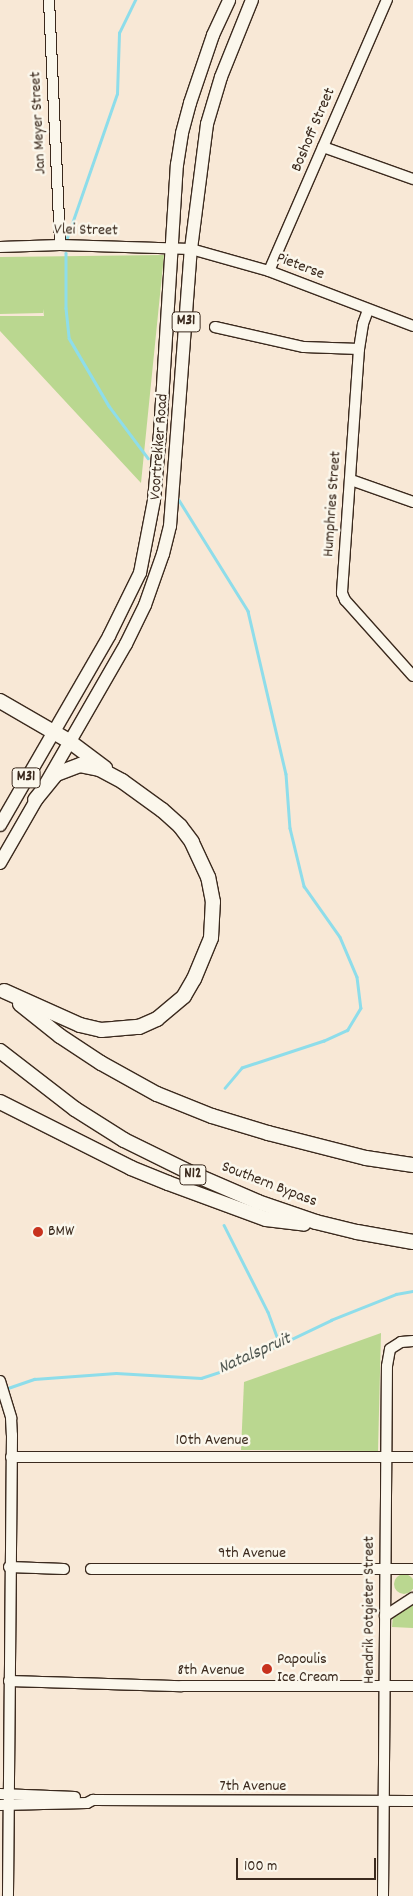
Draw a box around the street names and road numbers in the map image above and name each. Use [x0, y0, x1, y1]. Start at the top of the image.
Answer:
street label: Jan Meyer Street [27, 71, 51, 175]
street label: Boshoff Street [288, 85, 340, 175]
street label: Vlei Street [54, 221, 118, 241]
street label: Pieterse [273, 249, 327, 285]
road number: M31 [171, 310, 201, 334]
street label: Voortrekker Road [147, 393, 173, 501]
street label: Humphries Street [320, 450, 346, 558]
road number: M31 [11, 766, 41, 790]
street label: Southern Bypass [219, 1158, 319, 1212]
road number: N12 [179, 1162, 207, 1188]
street label: 10th Avenue [176, 1431, 248, 1451]
street label: Hendrik Potgieter Street [360, 1536, 380, 1684]
street label: 9th Avenue [218, 1544, 286, 1564]
street label: 8th Avenue [177, 1661, 245, 1681]
street label: 7th Avenue [220, 1777, 286, 1797]

